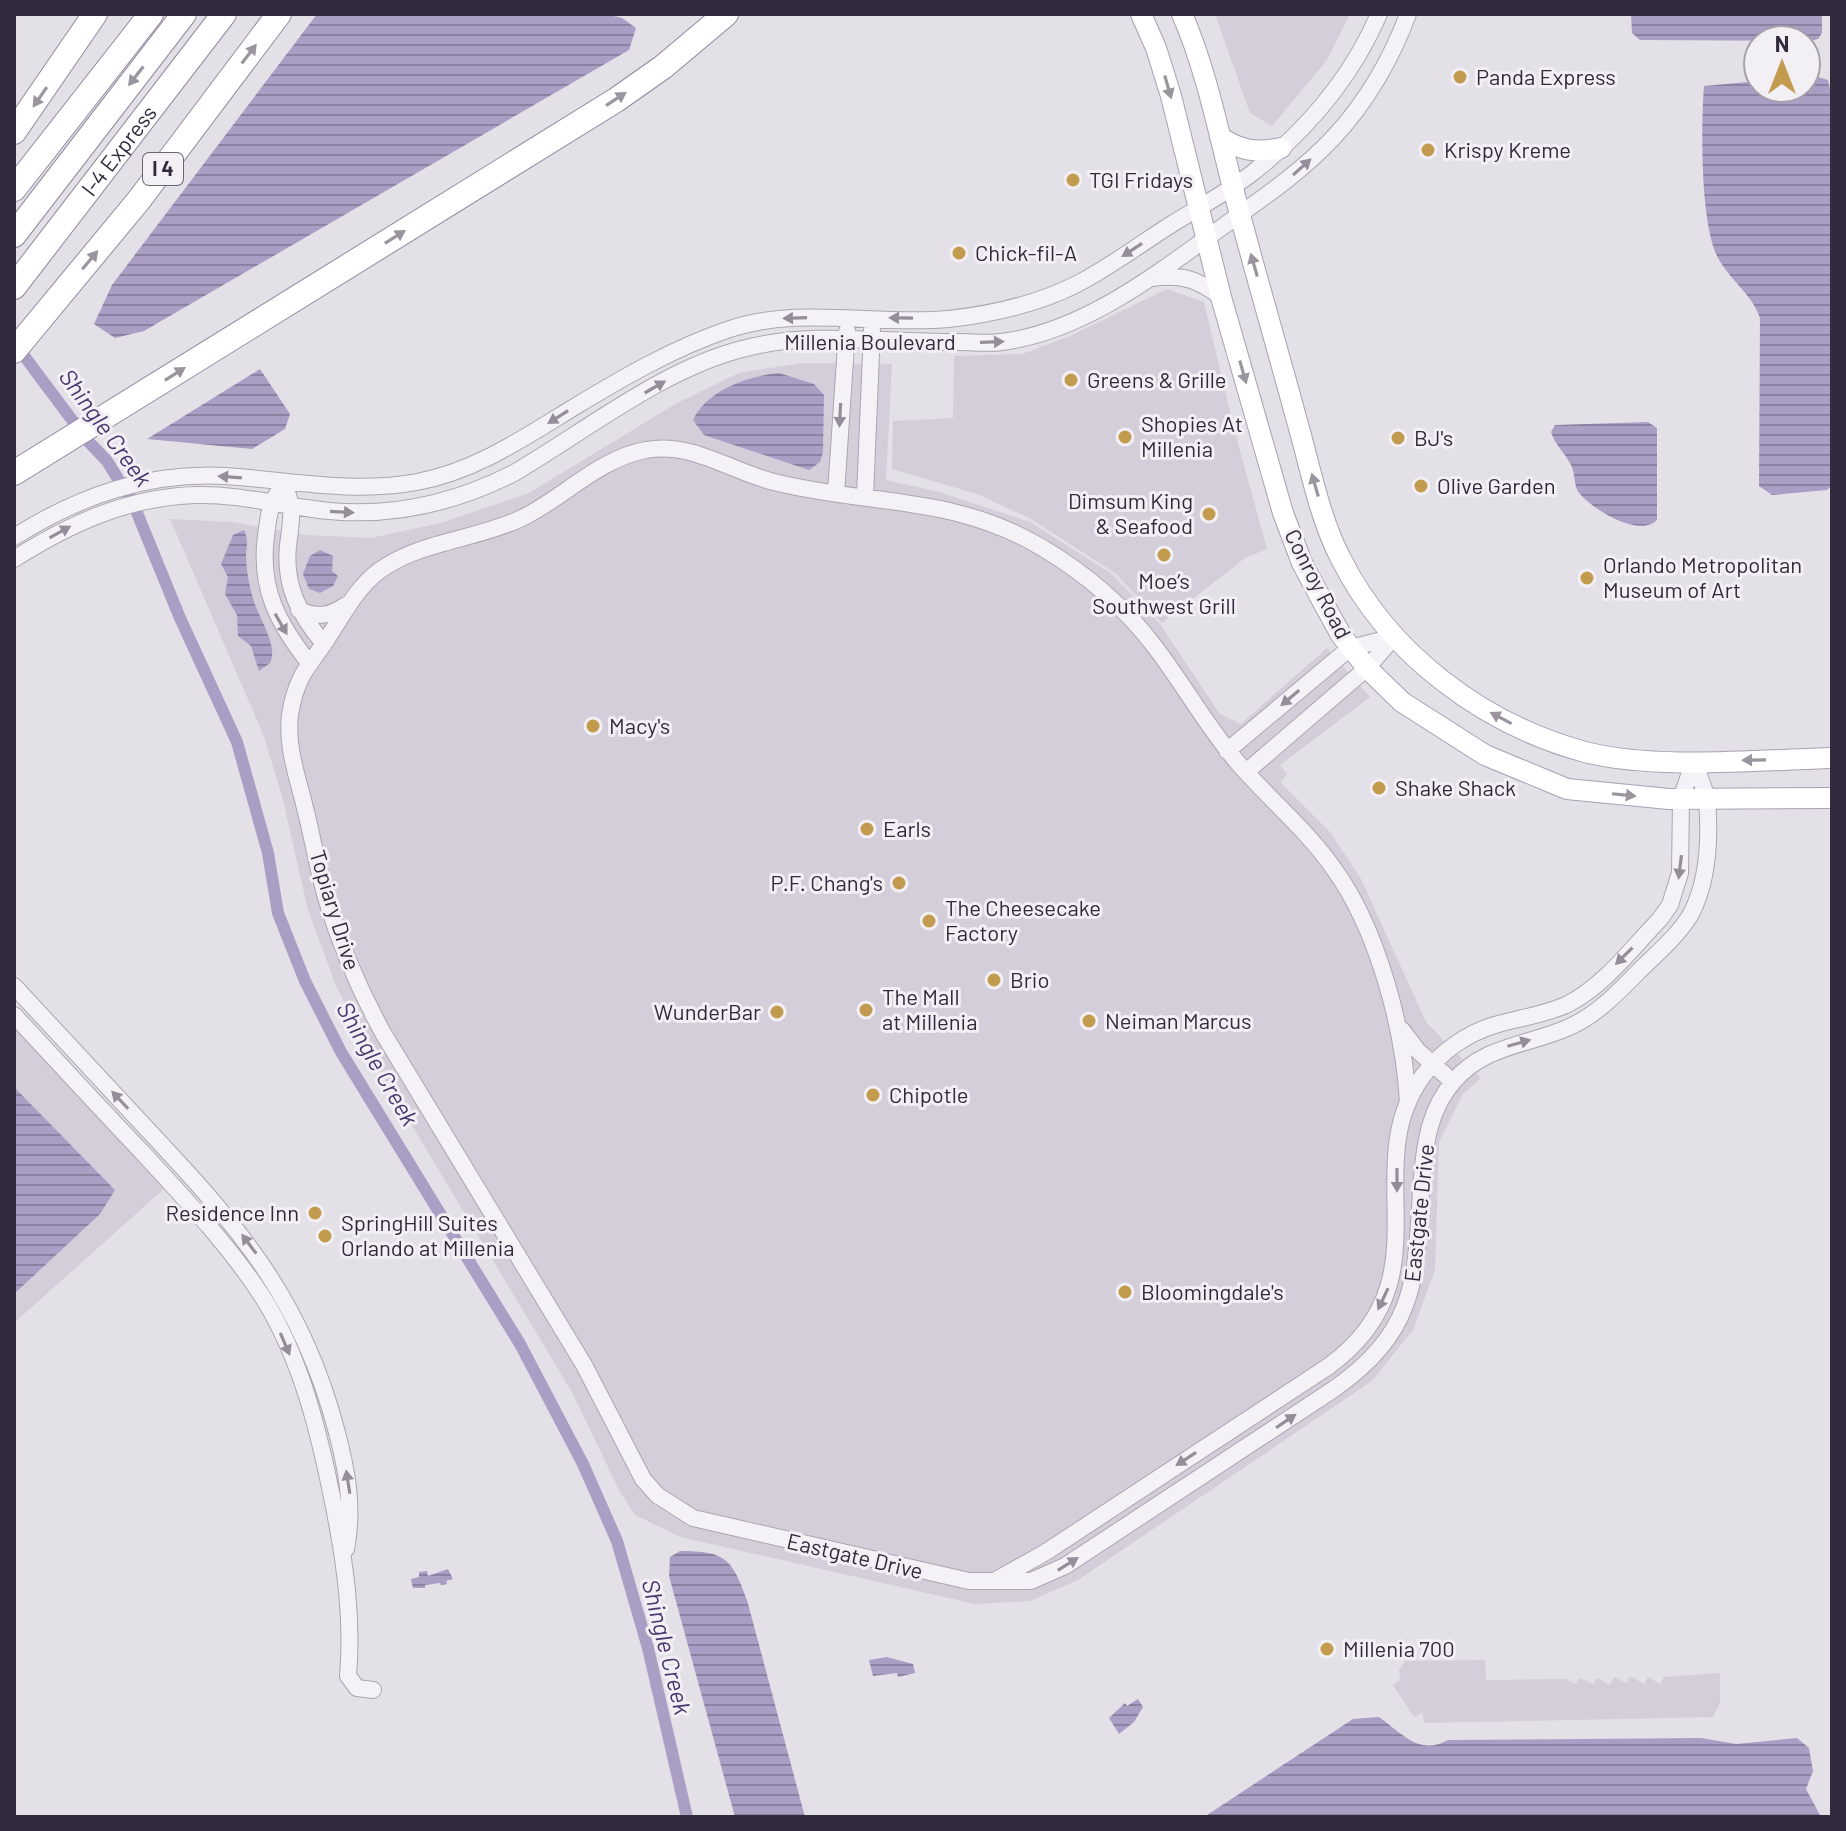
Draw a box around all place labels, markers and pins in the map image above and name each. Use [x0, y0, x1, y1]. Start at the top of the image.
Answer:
place label: Panda Express [1476, 63, 1616, 89]
marker: Panda Express [1451, 68, 1469, 86]
place label: Krispy Kreme [1444, 136, 1571, 162]
marker: Krispy Kreme [1419, 141, 1437, 159]
place label: TGI Fridays [1089, 166, 1193, 192]
marker: TGI Fridays [1064, 171, 1082, 189]
place label: Chick-fil-A [975, 239, 1077, 265]
marker: Chick-fil-A [950, 244, 968, 262]
place label: Greens & Grille [1087, 366, 1227, 392]
marker: Greens & Grille [1062, 371, 1080, 389]
place label: Shopies At Millenia [1141, 410, 1243, 461]
place label: BJ's [1414, 424, 1453, 450]
marker: Shopies At Millenia [1116, 428, 1134, 446]
marker: BJ's [1389, 429, 1407, 447]
place label: Olive Garden [1437, 472, 1556, 498]
marker: Olive Garden [1412, 477, 1430, 495]
place label: Dimsum King & Seafood [1068, 487, 1193, 538]
marker: Dimsum King & Seafood [1200, 505, 1218, 523]
marker: Moe’s Southwest Grill [1155, 546, 1173, 564]
place label: Orlando Metropolitan Museum of Art [1603, 551, 1802, 602]
place label: Moe’s Southwest Grill [1092, 567, 1236, 618]
marker: Orlando Metropolitan Museum of Art [1578, 569, 1596, 587]
place label: Macy's [609, 712, 670, 738]
marker: Macy's [584, 717, 602, 735]
place label: Shake Shack [1395, 774, 1516, 800]
marker: Shake Shack [1370, 779, 1388, 797]
place label: Earls [883, 815, 931, 841]
marker: Earls [858, 820, 876, 838]
place label: P.F. Chang's [770, 869, 883, 895]
marker: P.F. Chang's [890, 874, 908, 892]
place label: The Cheesecake Factory [945, 894, 1101, 945]
marker: The Cheesecake Factory [920, 912, 938, 930]
place label: Brio [1010, 966, 1049, 992]
marker: Brio [985, 971, 1003, 989]
place label: The Mall at Millenia [882, 983, 977, 1034]
place label: WunderBar [654, 998, 761, 1024]
marker: The Mall at Millenia [857, 1001, 875, 1019]
marker: WunderBar [768, 1003, 786, 1021]
place label: Neiman Marcus [1105, 1007, 1252, 1033]
marker: Neiman Marcus [1080, 1012, 1098, 1030]
place label: Chipotle [889, 1081, 968, 1107]
marker: Chipotle [864, 1086, 882, 1104]
place label: Residence Inn [166, 1199, 299, 1225]
marker: Residence Inn [306, 1204, 324, 1222]
place label: SpringHill Suites Orlando at Millenia [341, 1209, 515, 1260]
marker: SpringHill Suites Orlando at Millenia [316, 1227, 334, 1245]
place label: Bloomingdale's [1141, 1278, 1284, 1304]
marker: Bloomingdale's [1116, 1283, 1134, 1301]
place label: Millenia 700 [1343, 1635, 1455, 1661]
marker: Millenia 700 [1318, 1640, 1336, 1658]

